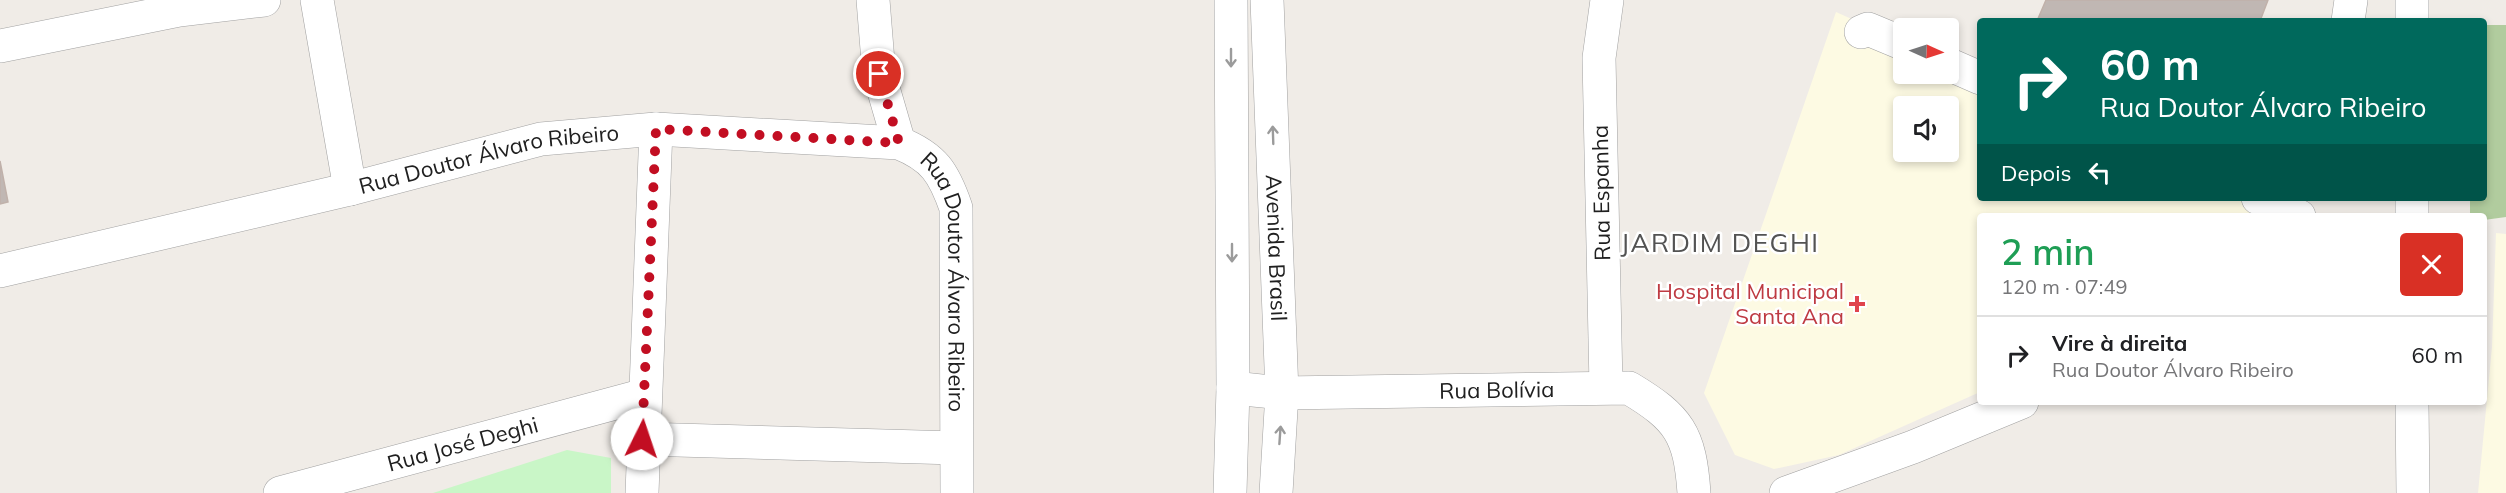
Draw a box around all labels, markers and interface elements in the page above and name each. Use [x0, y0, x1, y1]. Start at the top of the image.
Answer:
north arrow [1893, 18, 1959, 84]
map controls [1893, 18, 1959, 162]
text: 60 m [2100, 38, 2200, 91]
icon: right [2001, 42, 2079, 120]
pin [853, 48, 904, 99]
one-way arrow [1225, 48, 1237, 68]
icon: arrive [862, 57, 895, 90]
text: Rua Doutor Álvaro Ribeiro [2100, 90, 2426, 124]
button: sound [1893, 96, 1959, 162]
street label: Rua Doutor Álvaro Ribeiro [356, 118, 620, 200]
one-way arrow [1267, 125, 1278, 145]
street label: Rua Espanha [1586, 125, 1616, 261]
street label: Rua Doutor Álvaro Ribeiro [915, 146, 971, 412]
icon: left [2083, 156, 2116, 189]
text: Depois [2001, 159, 2071, 187]
street label: Avenida Brasil [1260, 174, 1293, 322]
district label: JARDIM DEGHI [1620, 226, 1820, 259]
text: 2 min [2001, 229, 2095, 274]
button: close [2400, 233, 2463, 296]
one-way arrow [1226, 243, 1238, 263]
text: 120 m · 07:49 [2001, 274, 2127, 299]
place label: Hospital Municipal Santa Ana [1656, 277, 1844, 330]
marker: Hospital Municipal Santa Ana [1848, 295, 1866, 313]
text: Vire à direita [2052, 329, 2187, 357]
icon: right [2001, 339, 2034, 372]
text: 60 m [2412, 341, 2463, 369]
text: Rua Doutor Álvaro Ribeiro [2052, 357, 2294, 382]
street label: Rua Bolívia [1439, 375, 1554, 405]
position arrow [610, 407, 674, 471]
street label: Rua José Deghi [384, 410, 541, 478]
one-way arrow [1274, 425, 1285, 445]

